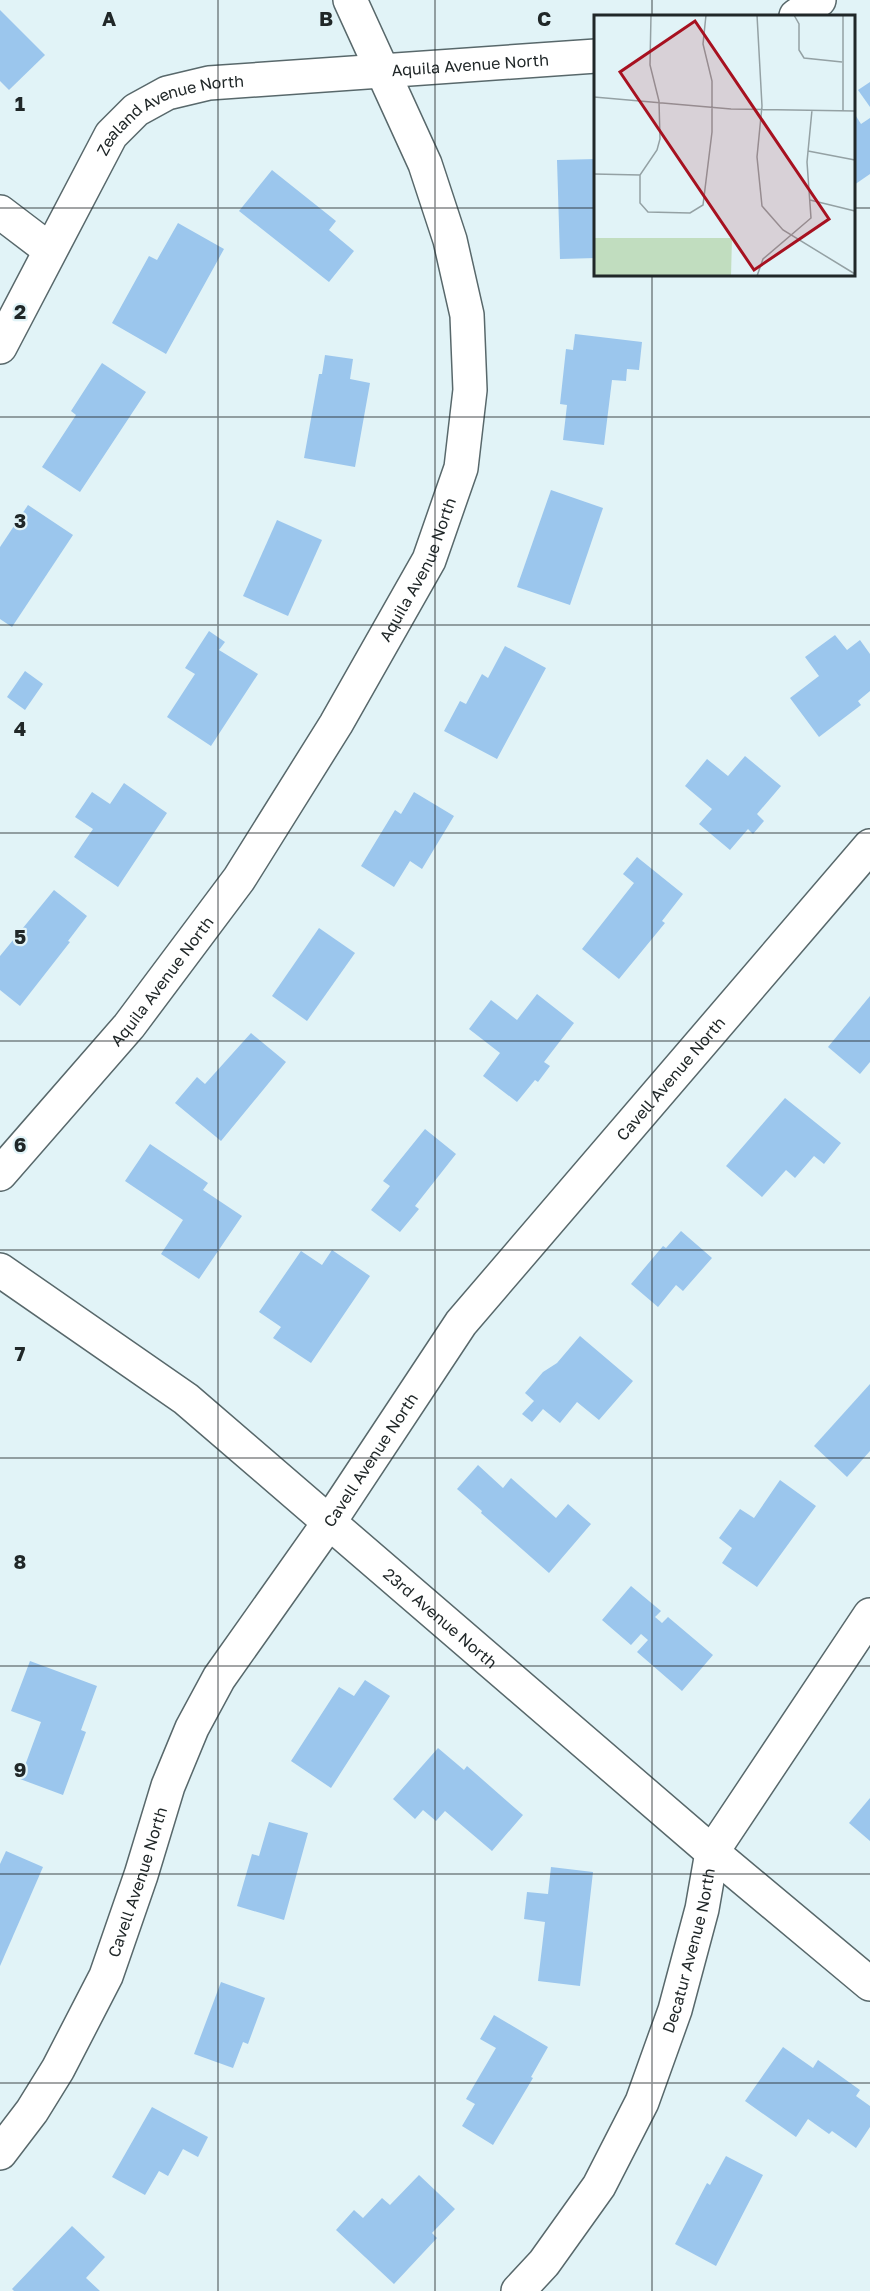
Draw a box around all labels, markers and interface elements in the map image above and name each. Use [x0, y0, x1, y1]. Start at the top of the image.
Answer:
text: A [102, 6, 116, 30]
text: B [319, 6, 333, 30]
text: C [537, 6, 551, 30]
inset map [594, 15, 855, 276]
street label: Aquila Avenue North [391, 49, 550, 80]
street label: Zealand Avenue North [92, 71, 245, 159]
text: 1 [15, 91, 25, 115]
text: 2 [14, 299, 26, 323]
street label: Aquila Avenue North [375, 495, 460, 645]
text: 3 [14, 508, 26, 532]
text: 4 [14, 716, 26, 740]
street label: Aquila Avenue North [106, 912, 218, 1050]
text: 5 [14, 924, 26, 948]
street label: Cavell Avenue North [612, 1013, 729, 1145]
text: 6 [14, 1132, 26, 1156]
text: 7 [15, 1341, 26, 1365]
street label: Cavell Avenue North [319, 1389, 422, 1531]
text: 8 [14, 1549, 26, 1573]
street label: 23rd Avenue North [379, 1564, 501, 1673]
text: 9 [14, 1757, 26, 1781]
street label: Cavell Avenue North [103, 1804, 171, 1960]
street label: Decatur Avenue North [658, 1867, 719, 2036]

